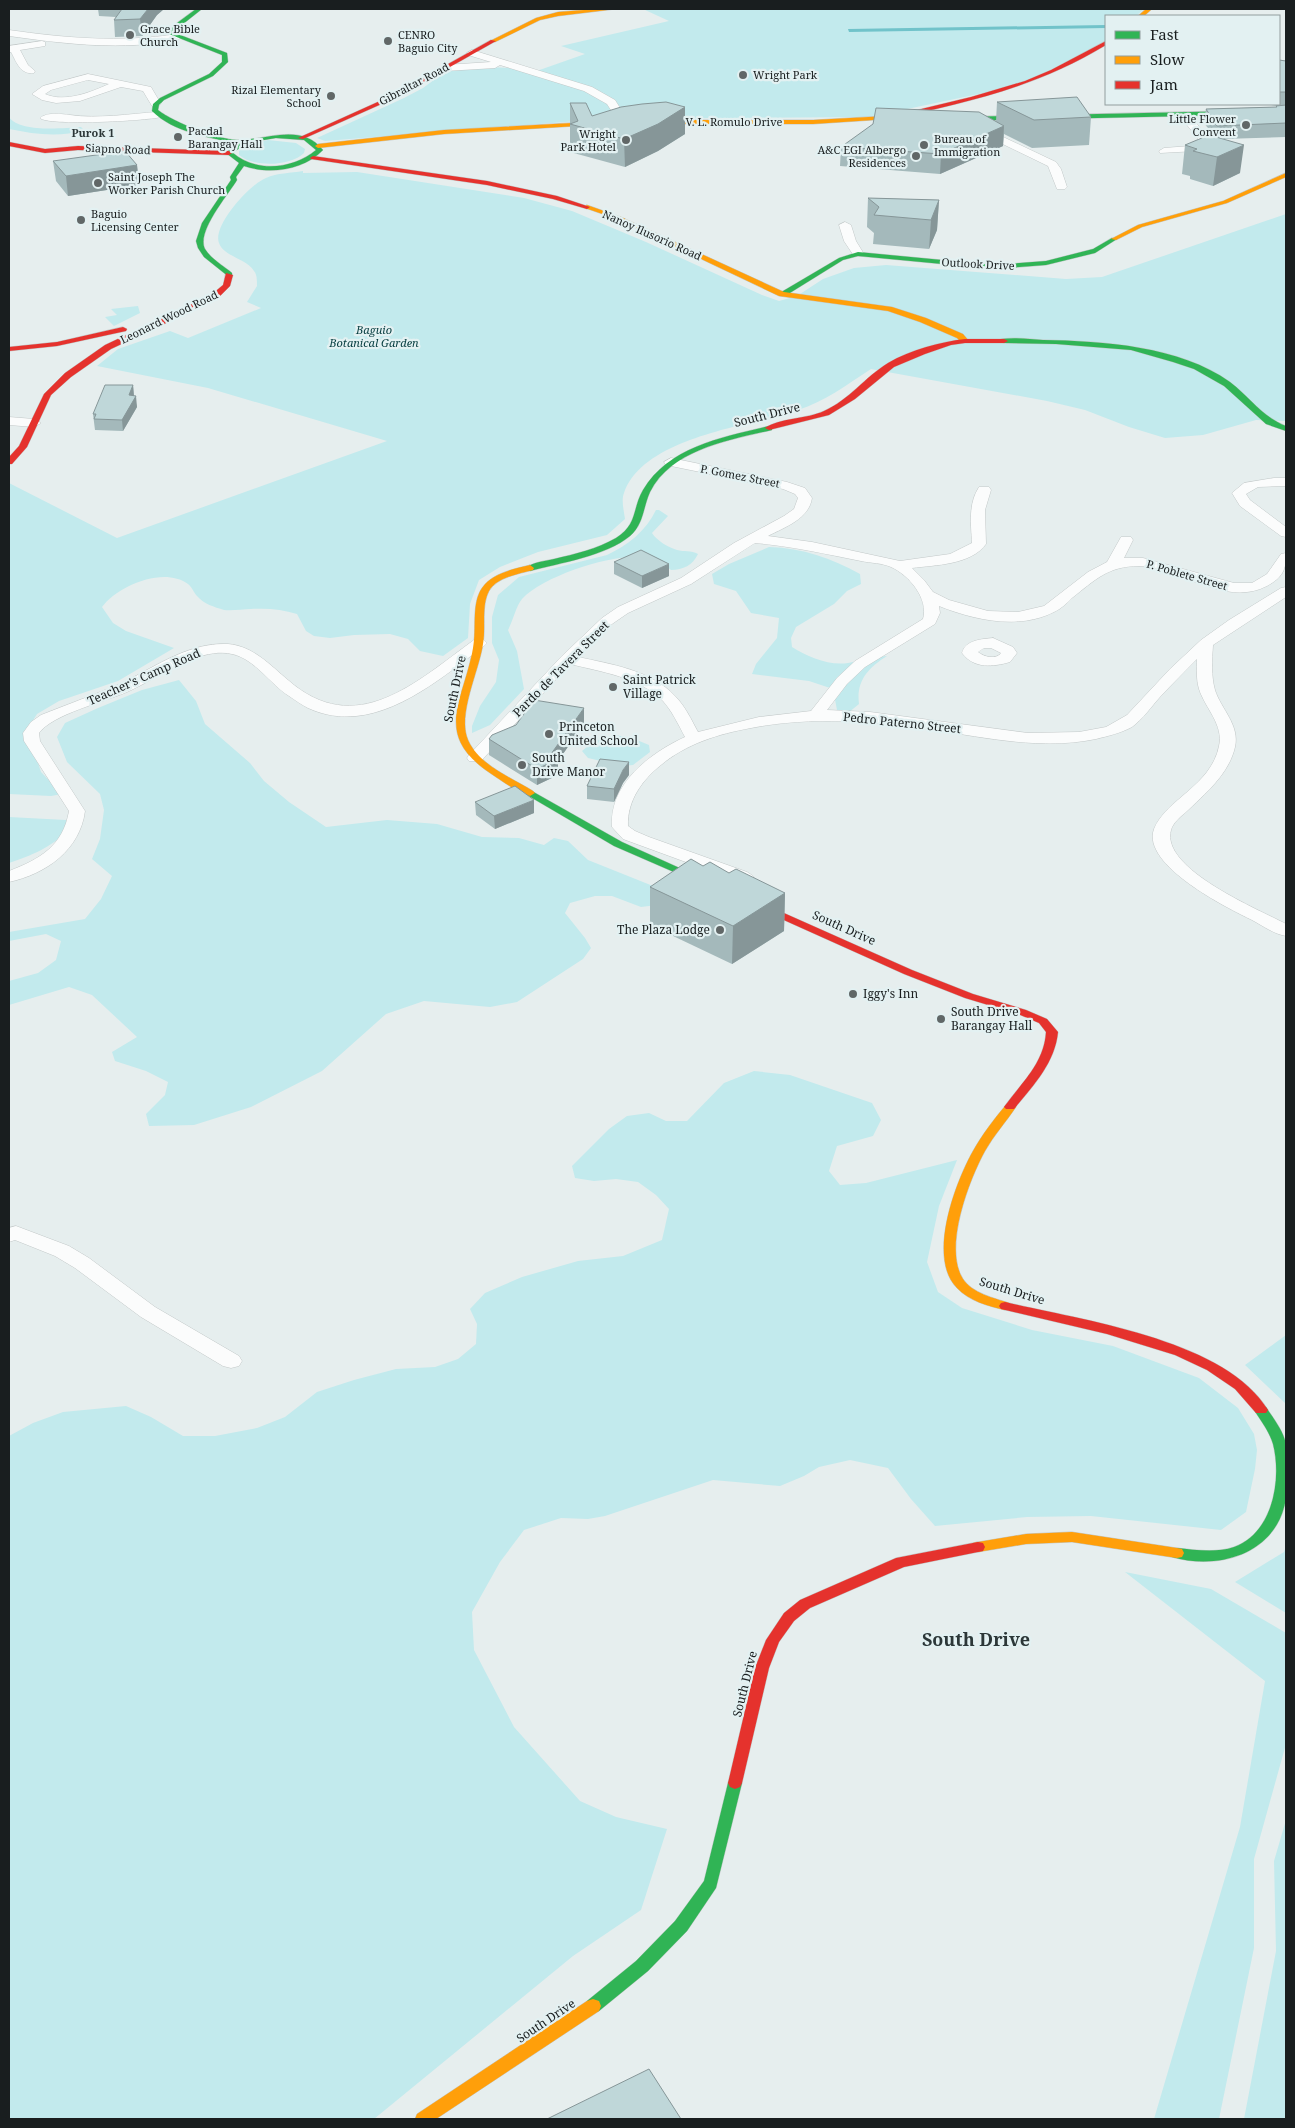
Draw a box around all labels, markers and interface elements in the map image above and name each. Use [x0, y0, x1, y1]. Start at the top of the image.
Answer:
legend [1105, 15, 1280, 105]
place label: Grace Bible Church [140, 21, 200, 49]
text: Fast [1150, 24, 1179, 44]
place label: CENRO Baguio City [398, 27, 458, 55]
marker: Grace Bible Church [124, 29, 136, 41]
marker: CENRO Baguio City [382, 35, 394, 47]
text: Slow [1150, 49, 1184, 69]
street label: Gibraltar Road [376, 59, 452, 108]
place label: Wright Park [753, 67, 818, 82]
marker: Wright Park [737, 69, 749, 81]
text: Jam [1149, 74, 1178, 94]
place label: Rizal Elementary School [231, 82, 322, 110]
marker: Rizal Elementary School [325, 90, 337, 102]
place label: Little Flower Convent [1169, 111, 1237, 139]
street label: V. L. Romulo Drive [686, 114, 783, 129]
marker: Little Flower Convent [1240, 119, 1252, 131]
place label: Pacdal Barangay Hall [188, 123, 263, 151]
district label: Purok 1 [72, 125, 114, 140]
place label: Wright Park Hotel [560, 126, 617, 154]
marker: Pacdal Barangay Hall [172, 131, 184, 143]
place label: Bureau of Immigration [934, 131, 1000, 159]
marker: Wright Park Hotel [620, 134, 632, 146]
marker: Bureau of Immigration [918, 139, 930, 151]
street label: Siapno Road [85, 140, 151, 157]
place label: A&C EGI Albergo Residences [818, 142, 906, 170]
marker: A&C EGI Albergo Residences [910, 150, 922, 162]
place label: Saint Joseph The Worker Parish Church [108, 169, 225, 197]
marker: Saint Joseph The Worker Parish Church [92, 177, 104, 189]
place label: Baguio Licensing Center [91, 206, 180, 234]
street label: Nanoy Ilusorio Road [600, 206, 704, 263]
marker: Baguio Licensing Center [75, 214, 87, 226]
street label: Outlook Drive [941, 254, 1015, 273]
street label: Leonard Wood Road [117, 286, 220, 347]
park label: Baguio Botanical Garden [328, 322, 419, 350]
street label: South Drive [732, 398, 802, 431]
street label: P. Gomez Street [699, 460, 781, 491]
street label: P. Poblete Street [1145, 556, 1229, 593]
street label: Pardo de Tavera Street [509, 617, 613, 721]
street label: Teacher's Camp Road [85, 644, 203, 709]
street label: South Drive [439, 654, 470, 724]
place label: Saint Patrick Village [623, 671, 697, 702]
marker: Saint Patrick Village [607, 681, 619, 693]
street label: Pedro Paterno Street [842, 708, 962, 737]
place label: Princeton United School [559, 718, 638, 749]
marker: Princeton United School [543, 728, 555, 740]
place label: South Drive Manor [532, 749, 605, 780]
marker: South Drive Manor [516, 759, 528, 771]
street label: South Drive [810, 906, 879, 949]
place label: The Plaza Lodge [617, 921, 710, 938]
marker: The Plaza Lodge [714, 924, 726, 936]
place label: Iggy's Inn [863, 985, 918, 1002]
marker: Iggy's Inn [847, 988, 859, 1000]
place label: South Drive Barangay Hall [951, 1003, 1032, 1034]
marker: South Drive Barangay Hall [935, 1013, 947, 1025]
street label: South Drive [977, 1273, 1047, 1309]
district label: South Drive [922, 1627, 1030, 1651]
street label: South Drive [728, 1649, 761, 1719]
street label: South Drive [513, 1995, 579, 2047]

